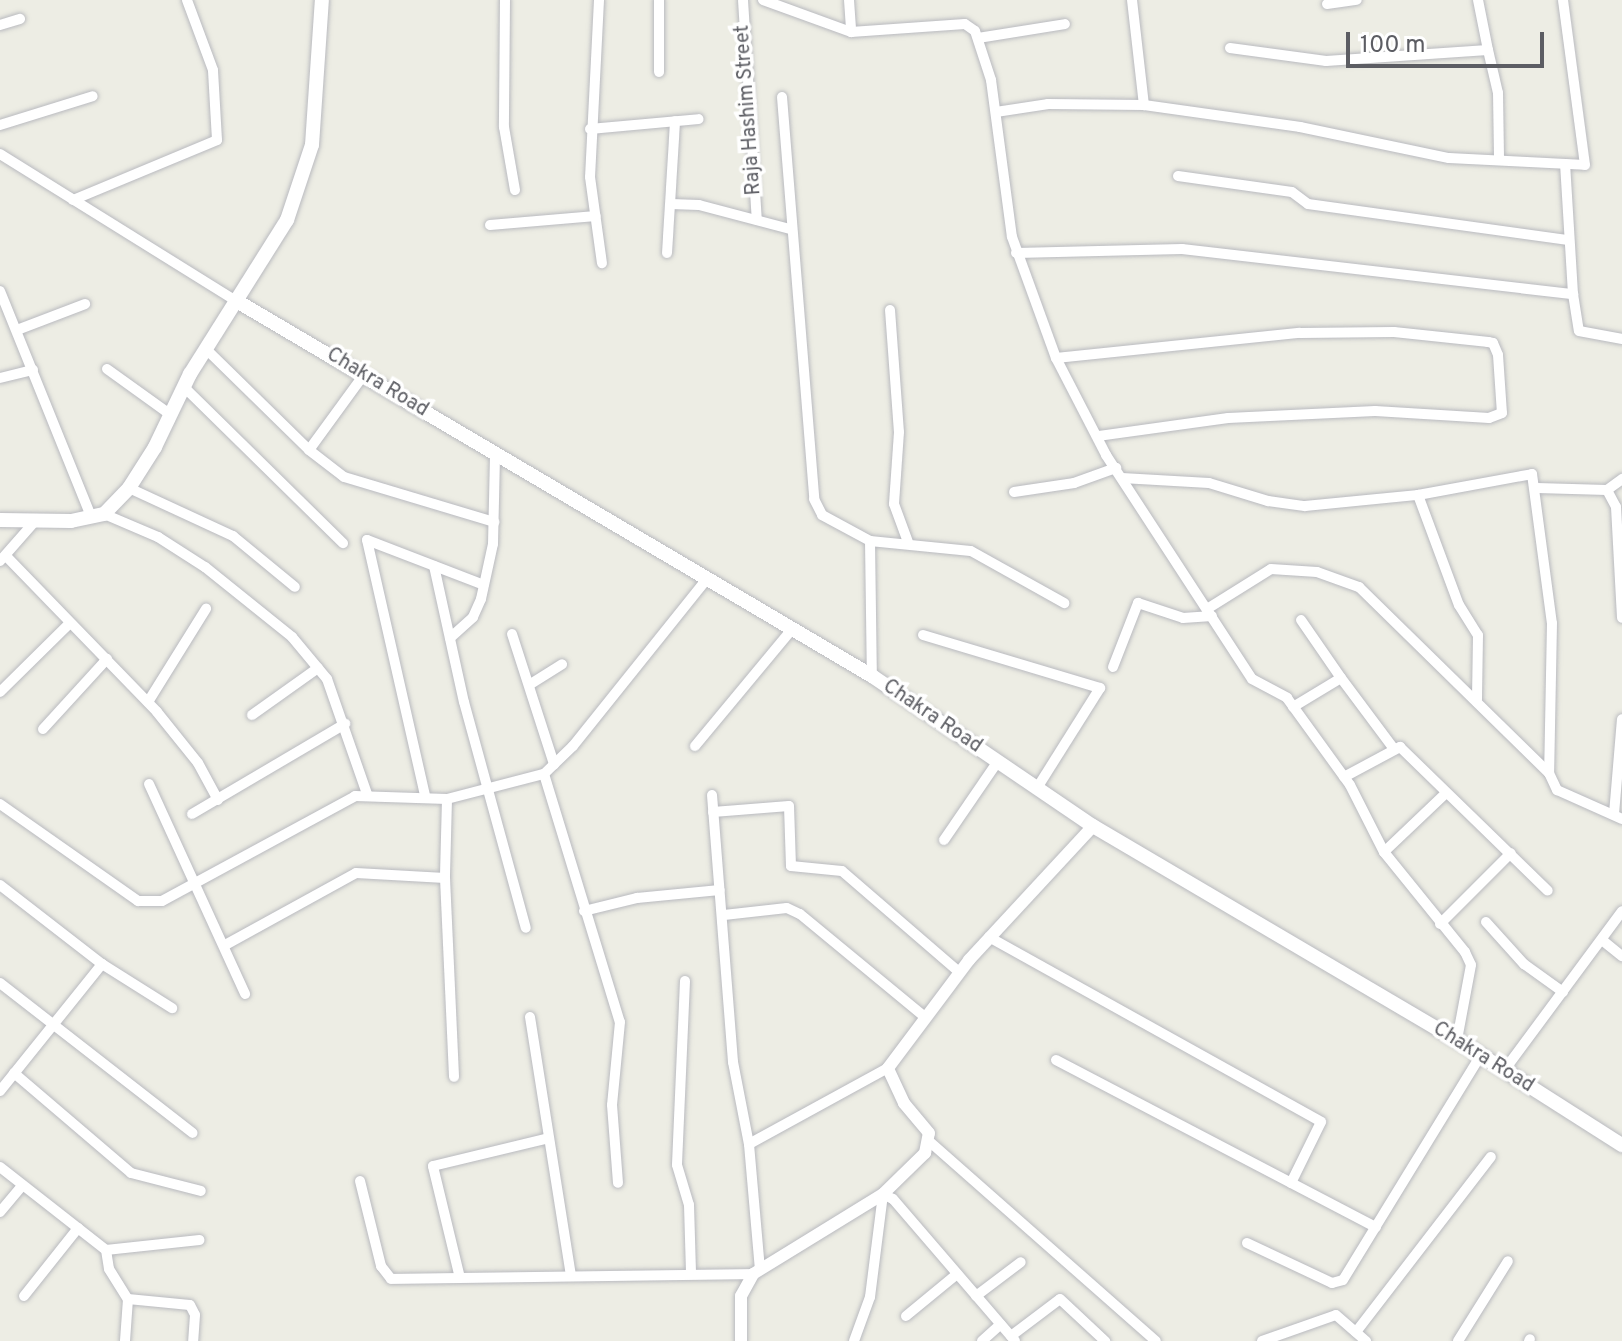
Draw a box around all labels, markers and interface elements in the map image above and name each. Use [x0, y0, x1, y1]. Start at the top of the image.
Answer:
scale bar [1350, 16, 1548, 66]
street label: Raja Hashim Street [731, 24, 767, 196]
text: 100 m [1360, 31, 1426, 61]
street label: Chakra Road [322, 343, 432, 423]
street label: Chakra Road [878, 675, 986, 759]
street label: Chakra Road [1428, 1017, 1538, 1099]

